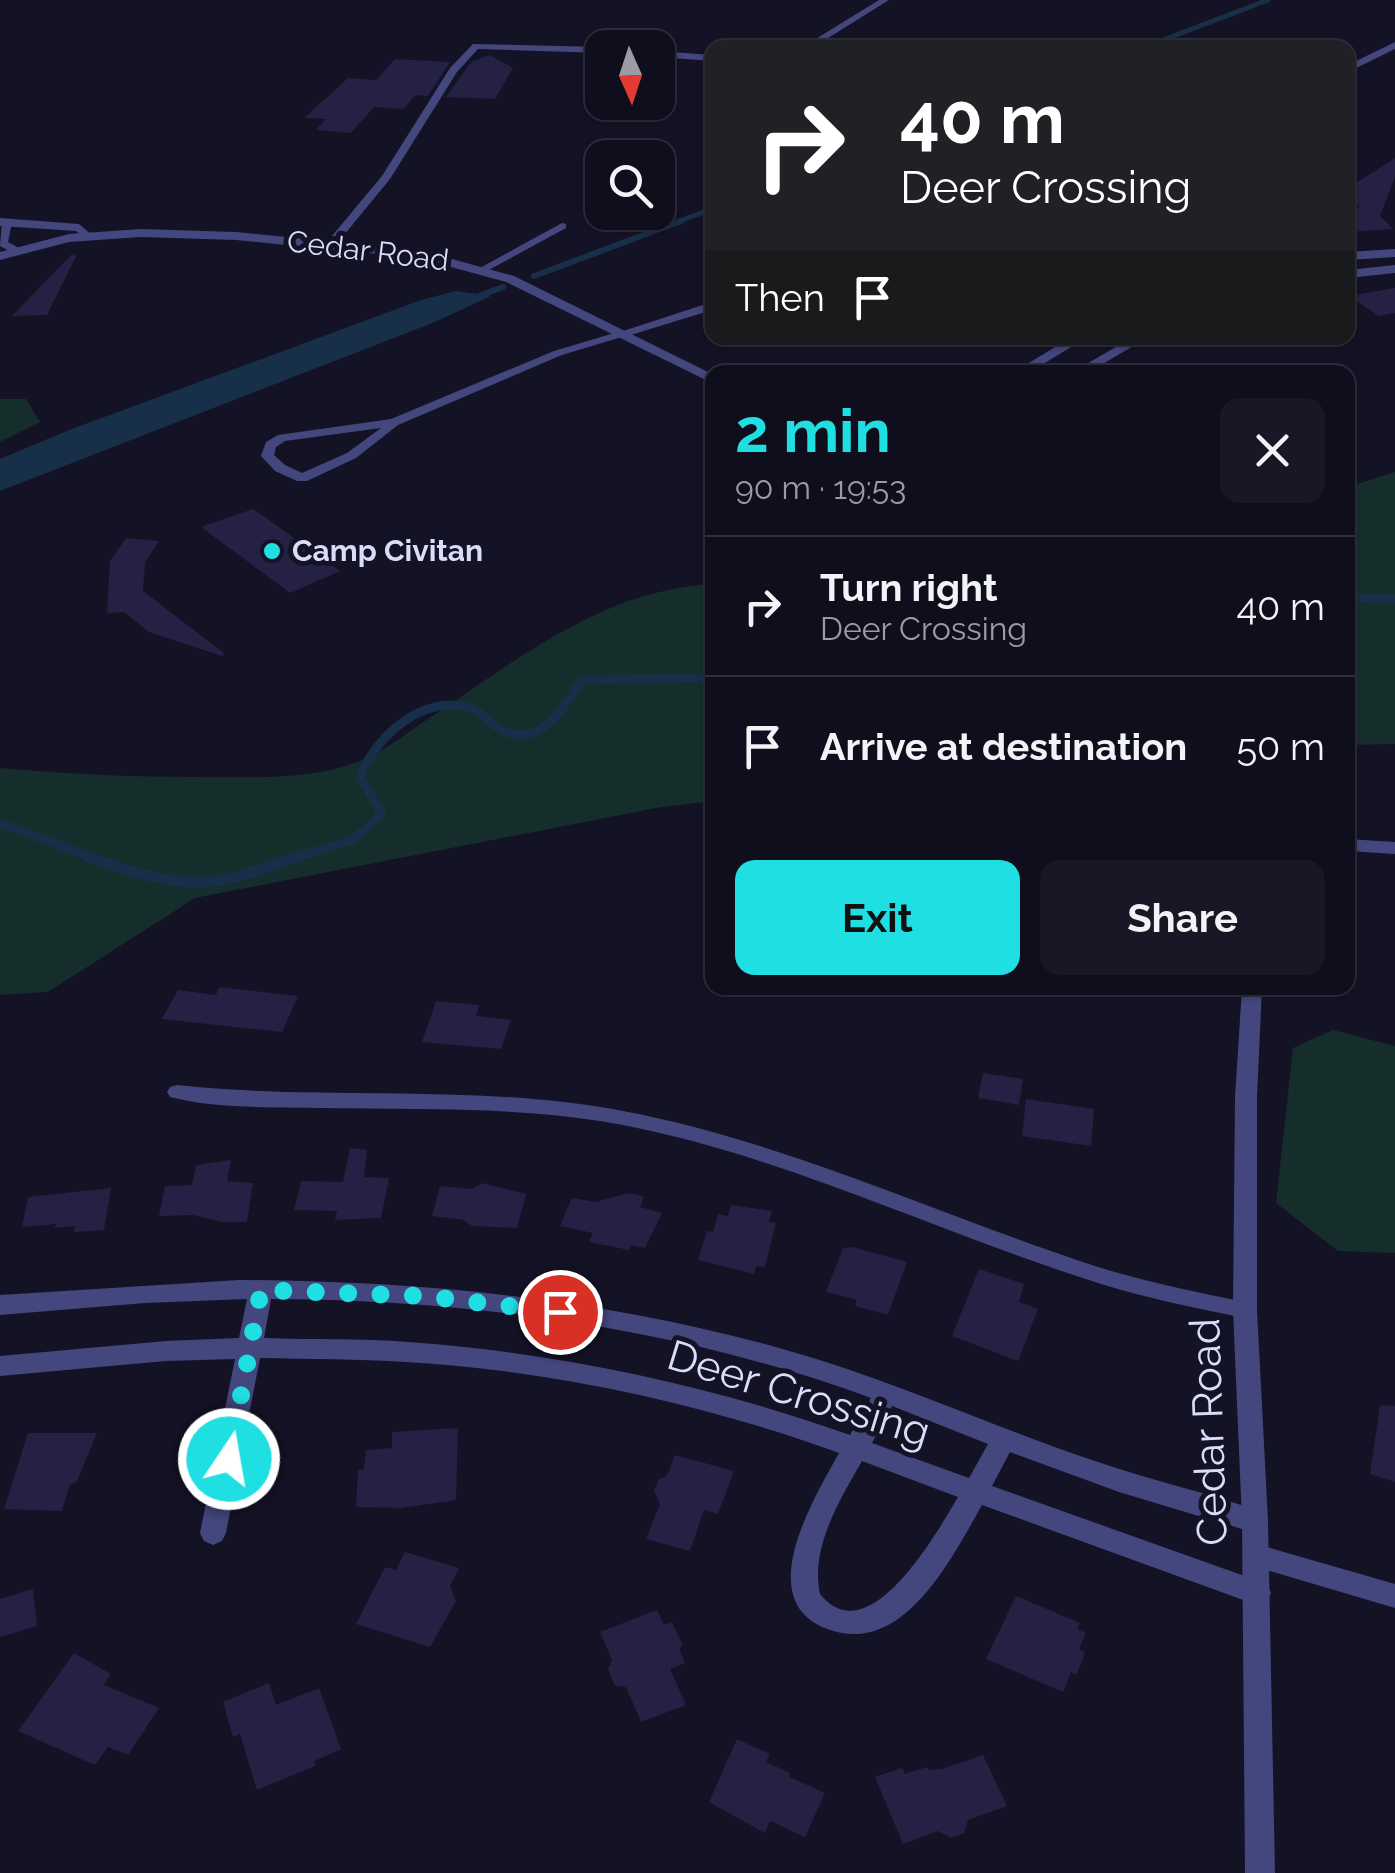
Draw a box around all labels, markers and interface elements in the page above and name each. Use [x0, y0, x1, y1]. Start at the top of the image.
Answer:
north arrow [585, 30, 675, 120]
map controls [585, 30, 675, 230]
text: 40 m [900, 77, 1065, 159]
icon: right [735, 80, 865, 210]
button: search [585, 140, 675, 230]
text: Deer Crossing [900, 161, 1191, 214]
street label: Cedar Road [285, 223, 451, 278]
icon: arrive [845, 270, 900, 325]
text: Then [735, 275, 825, 320]
text: 2 min [735, 396, 891, 466]
button: close [1220, 398, 1325, 503]
text: 90 m · 19:53 [735, 469, 906, 506]
place label: Camp Civitan [292, 533, 483, 568]
marker: Camp Civitan [261, 540, 283, 562]
text: Turn right [820, 565, 997, 610]
icon: right [735, 579, 790, 634]
text: 40 m [1236, 584, 1325, 629]
text: Deer Crossing [820, 610, 1027, 647]
icon: arrive [735, 719, 790, 774]
text: Arrive at destination [820, 724, 1187, 769]
text: 50 m [1236, 724, 1325, 769]
button: Exit [735, 860, 1020, 975]
button: Share [1040, 860, 1325, 975]
pin [518, 1270, 603, 1355]
icon: arrive [533, 1285, 588, 1340]
street label: Cedar Road [1180, 1317, 1237, 1547]
street label: Deer Crossing [662, 1330, 936, 1457]
position arrow [177, 1407, 281, 1511]

